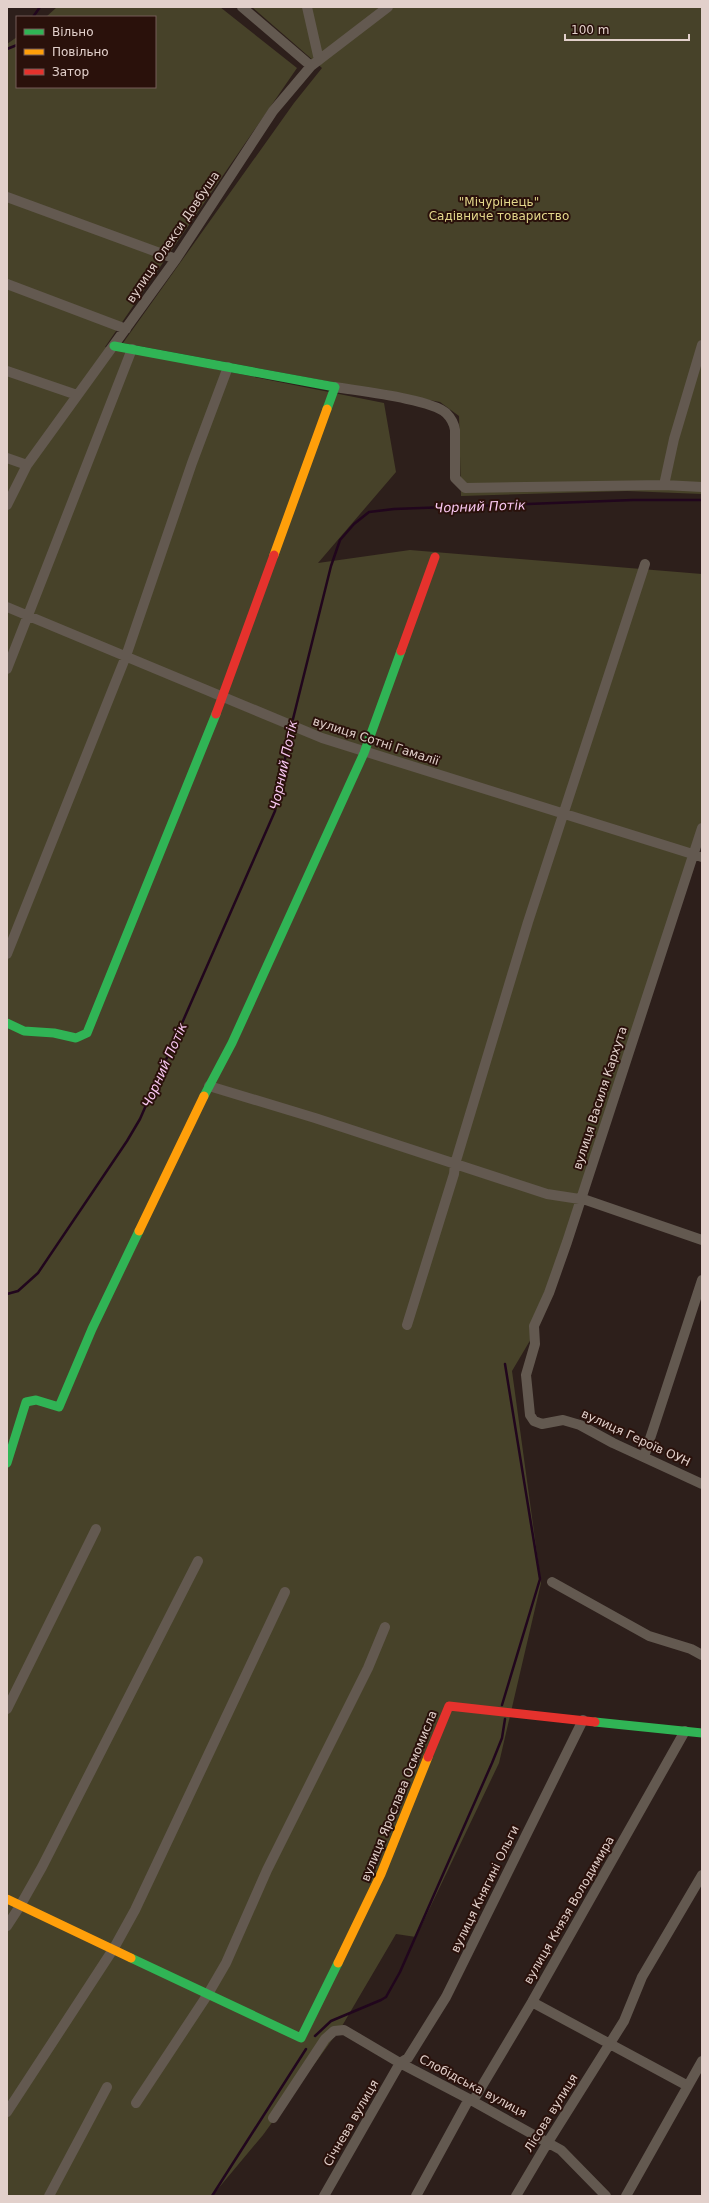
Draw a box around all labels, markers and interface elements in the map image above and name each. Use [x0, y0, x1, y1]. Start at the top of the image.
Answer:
legend [16, 16, 156, 88]
scale bar [565, 16, 689, 42]
text: 100 m [571, 23, 609, 37]
text: Вільно [52, 25, 94, 39]
text: Повільно [52, 45, 109, 59]
text: Затор [52, 65, 89, 79]
street label: вулиця Олекси Довбуша [124, 169, 222, 305]
park label: "Мічурінець" Садівниче товариство [429, 195, 569, 223]
water label: Чорний Потік [434, 497, 526, 516]
street label: вулиця Сотні Гамалії [311, 714, 442, 768]
water label: Чорний Потік [267, 719, 300, 811]
water label: Чорний Потік [139, 1020, 190, 1110]
street label: вулиця Василя Кархута [570, 1025, 630, 1171]
street label: вулиця Героїв ОУН [579, 1407, 693, 1469]
street label: вулиця Ярослава Осмомисла [358, 1709, 440, 1883]
street label: вулиця Княгині Ольги [448, 1823, 522, 1955]
street label: вулиця Князя Володимира [521, 1834, 617, 1986]
street label: Слобідська вулиця [417, 2052, 529, 2120]
street label: Лісова вулиця [521, 2071, 581, 2155]
street label: Січнева вулиця [321, 2077, 381, 2169]

